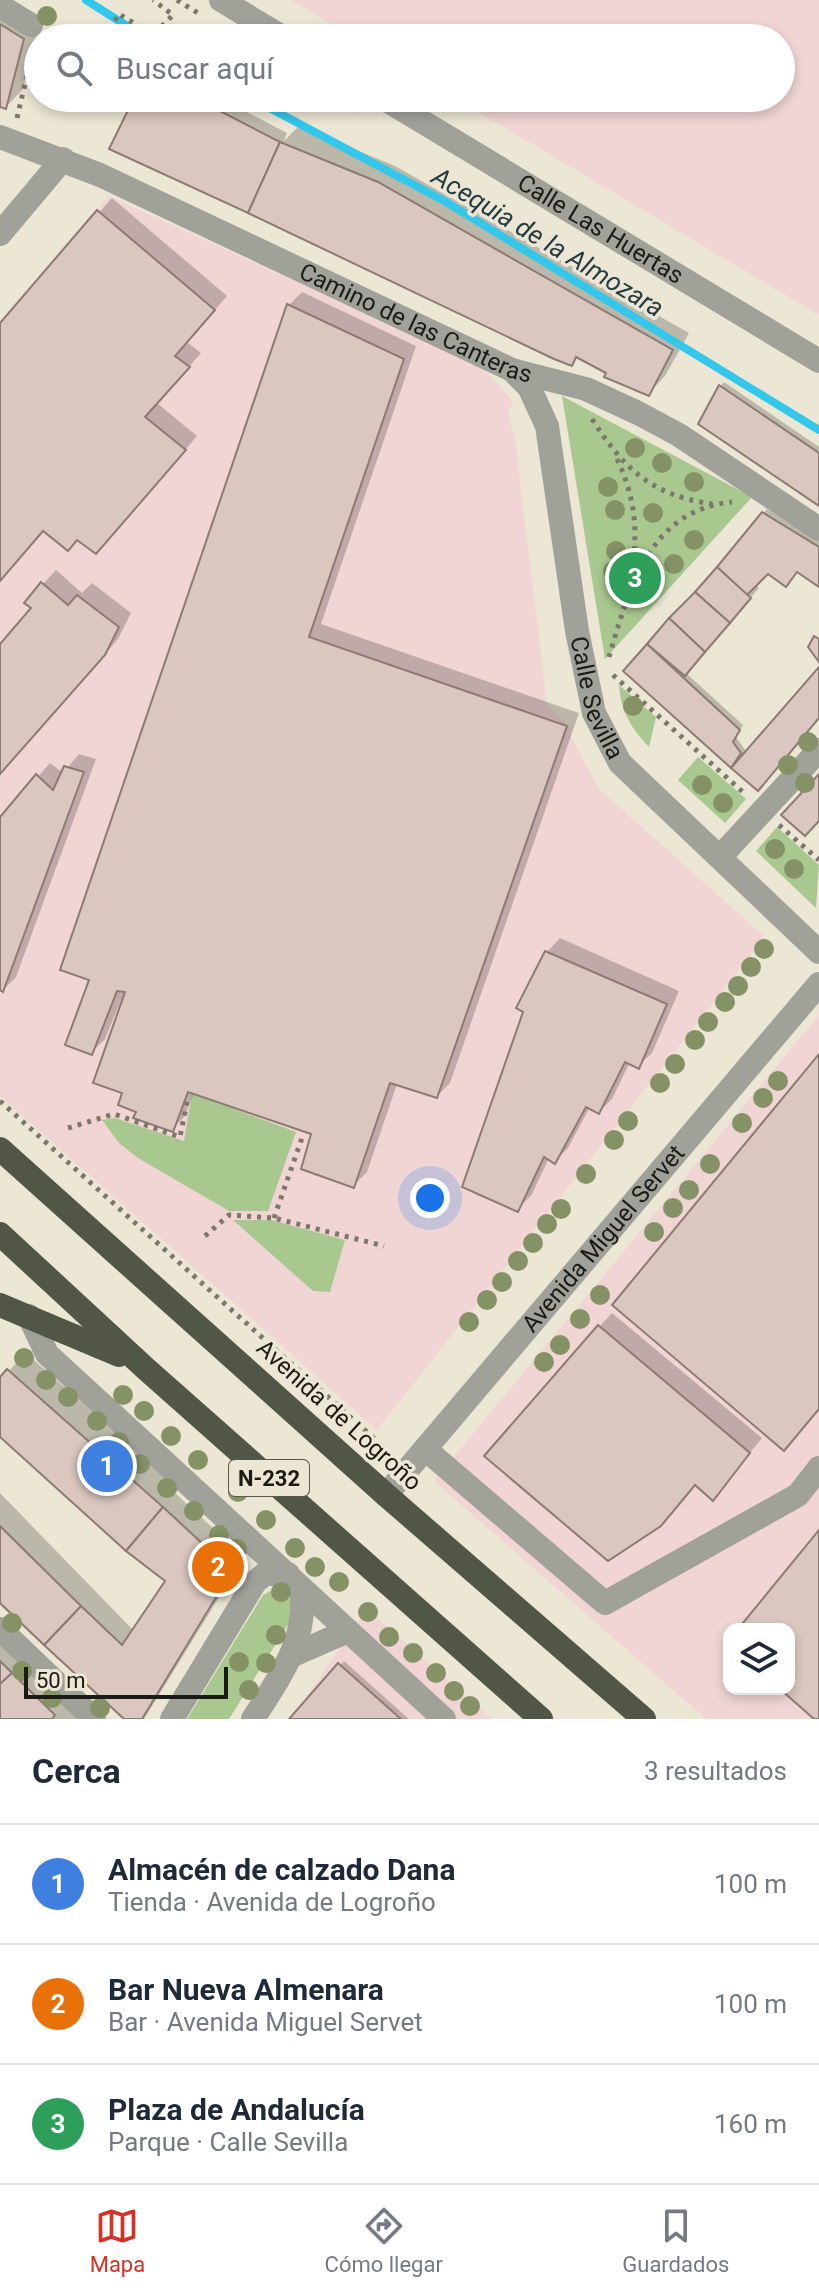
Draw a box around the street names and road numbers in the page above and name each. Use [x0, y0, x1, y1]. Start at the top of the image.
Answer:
street label: Calle Las Huertas [513, 169, 688, 290]
street label: Camino de las Canteras [295, 257, 535, 389]
street label: Calle Sevilla [564, 634, 630, 764]
street label: Avenida Miguel Servet [516, 1139, 690, 1338]
street label: Avenida de Logroño [251, 1334, 427, 1496]
road number: N-232 [229, 1460, 309, 1496]

